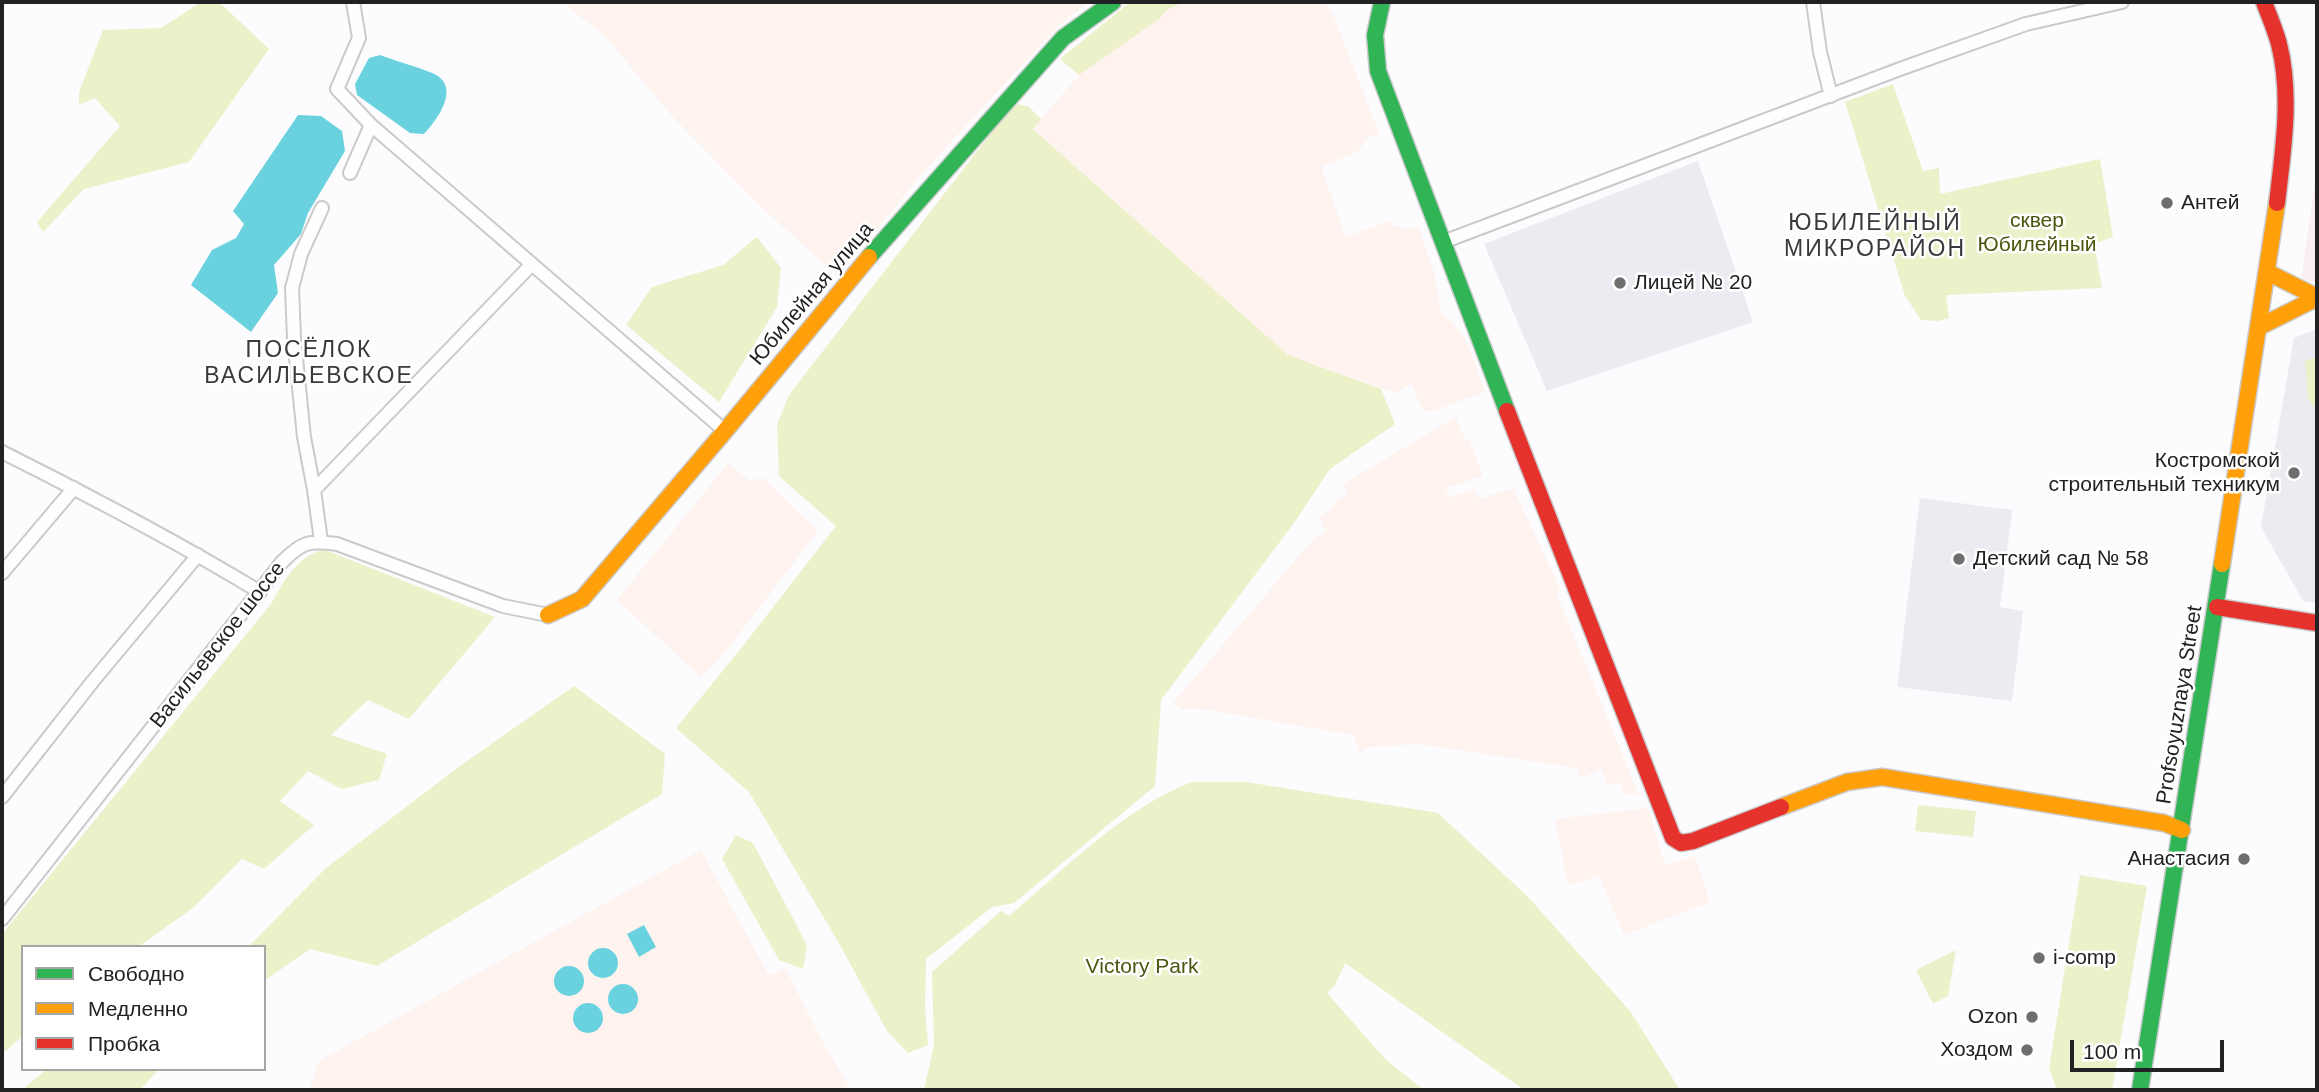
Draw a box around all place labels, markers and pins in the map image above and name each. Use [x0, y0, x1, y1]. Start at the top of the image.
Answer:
place label: Антей [2181, 190, 2239, 216]
marker: Антей [2159, 195, 2175, 211]
place label: Лицей № 20 [1634, 270, 1752, 296]
marker: Лицей № 20 [1612, 275, 1628, 291]
place label: Костромской строительный техникум [2048, 448, 2280, 498]
marker: Костромской строительный техникум [2286, 465, 2302, 481]
place label: Детский сад № 58 [1973, 546, 2149, 572]
marker: Детский сад № 58 [1951, 551, 1967, 567]
place label: Анастасия [2128, 846, 2230, 872]
marker: Анастасия [2236, 851, 2252, 867]
place label: i-comp [2053, 945, 2116, 971]
marker: i-comp [2031, 950, 2047, 966]
place label: Ozon [1968, 1004, 2018, 1030]
marker: Ozon [2024, 1009, 2040, 1025]
place label: Хоздом [1940, 1037, 2013, 1063]
marker: Хоздом [2019, 1042, 2035, 1058]

